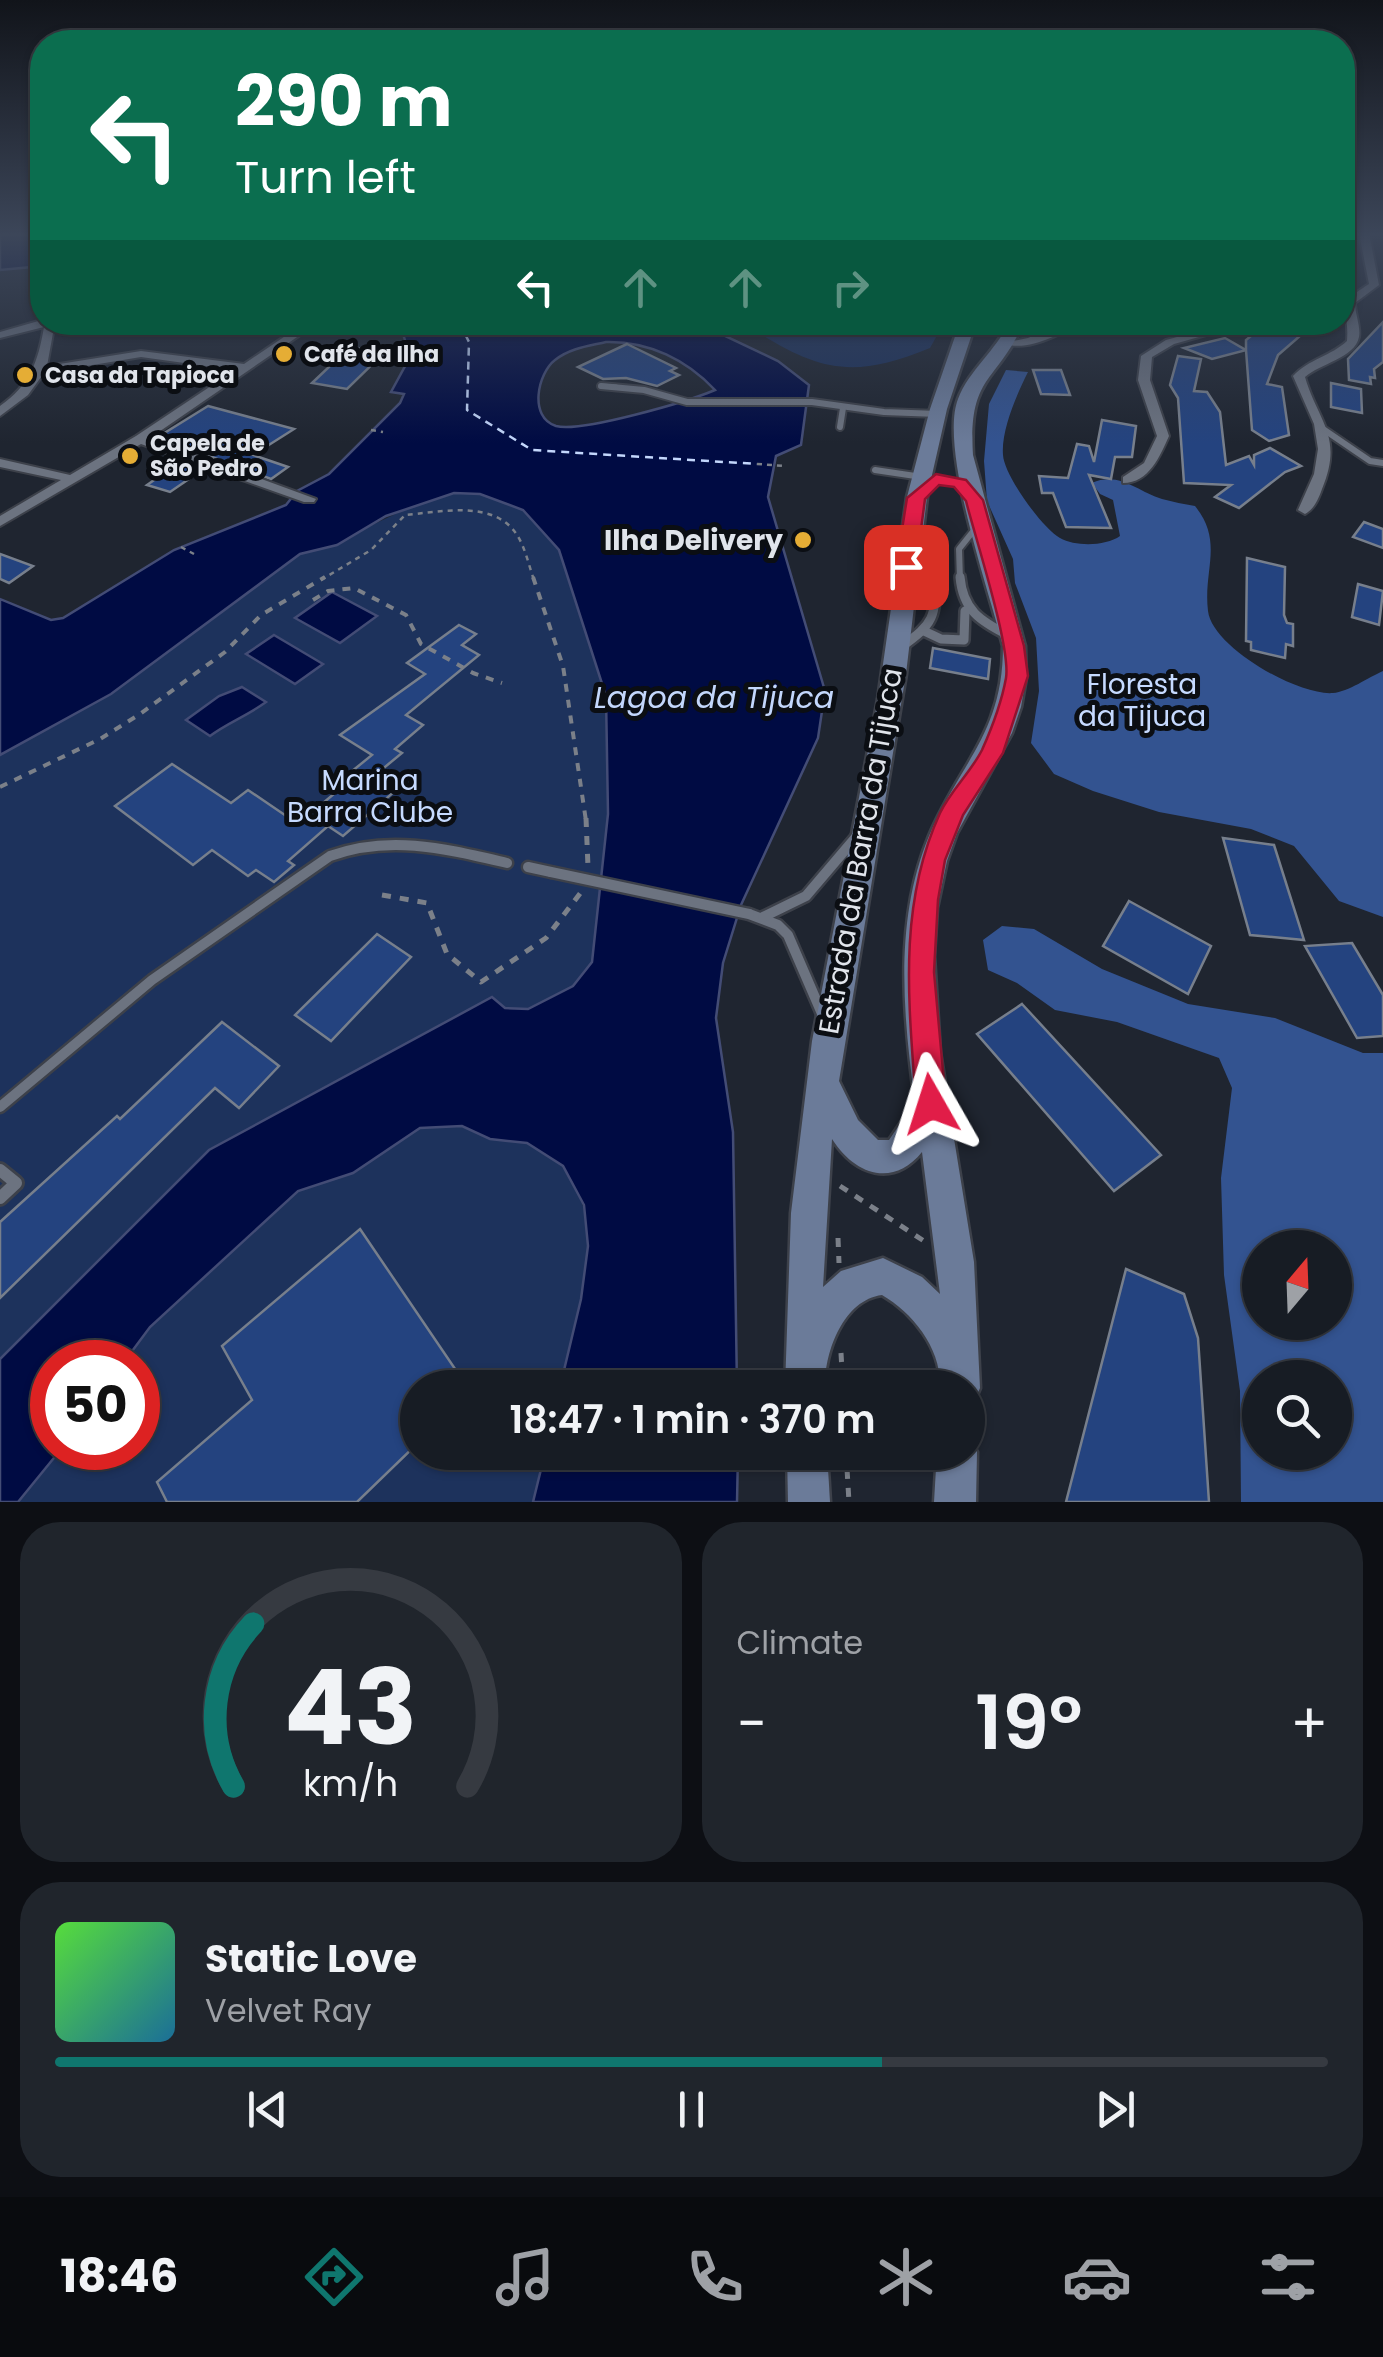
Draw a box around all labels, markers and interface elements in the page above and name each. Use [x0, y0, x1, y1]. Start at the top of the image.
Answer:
text: 290 m [235, 52, 453, 151]
icon: left [70, 70, 200, 200]
text: Turn left [235, 146, 416, 209]
icon: left [508, 260, 563, 315]
icon: ahead [613, 260, 668, 315]
icon: ahead [718, 260, 773, 315]
icon: right [823, 260, 878, 315]
place label: Café da Ilha [304, 339, 439, 370]
marker: Café da Ilha [273, 343, 295, 365]
place label: Casa da Tapioca [45, 360, 235, 391]
marker: Casa da Tapioca [14, 364, 36, 386]
place label: Capela de São Pedro [150, 428, 265, 484]
marker: Capela de São Pedro [119, 445, 141, 467]
place label: Ilha Delivery [604, 521, 783, 560]
pin [864, 525, 949, 610]
marker: Ilha Delivery [792, 529, 814, 551]
icon: arrive [879, 540, 934, 595]
street label: Estrada da Barra da Tijuca [809, 665, 912, 1037]
park label: Floresta da Tijuca [1078, 665, 1206, 736]
water label: Lagoa da Tijuca [594, 676, 834, 719]
park label: Marina Barra Clube [287, 761, 453, 832]
position arrow [879, 1052, 983, 1156]
north arrow [1242, 1230, 1352, 1340]
map controls [1242, 1230, 1352, 1470]
speed limit sign: 50 [30, 1340, 160, 1470]
button: search [1242, 1360, 1352, 1470]
text: 18:47 · 1 min · 370 m [509, 1393, 876, 1446]
text: Climate [737, 1620, 863, 1665]
text: 43 [284, 1635, 417, 1780]
text: 19° [975, 1670, 1082, 1775]
text: − [737, 1685, 767, 1762]
text: + [1290, 1685, 1328, 1762]
text: km/h [303, 1758, 398, 1809]
text: Static Love [205, 1932, 417, 1985]
text: Velvet Ray [205, 1988, 371, 2033]
icon: previous [240, 2082, 295, 2137]
icon: pause [664, 2082, 719, 2137]
icon: next [1088, 2082, 1143, 2137]
icon: directions [299, 2242, 369, 2312]
icon: music [490, 2242, 560, 2312]
icon: phone [680, 2242, 750, 2312]
icon: climate [871, 2242, 941, 2312]
icon: car [1062, 2242, 1132, 2312]
icon: filters [1253, 2242, 1323, 2312]
text: 18:46 [60, 2245, 178, 2308]

